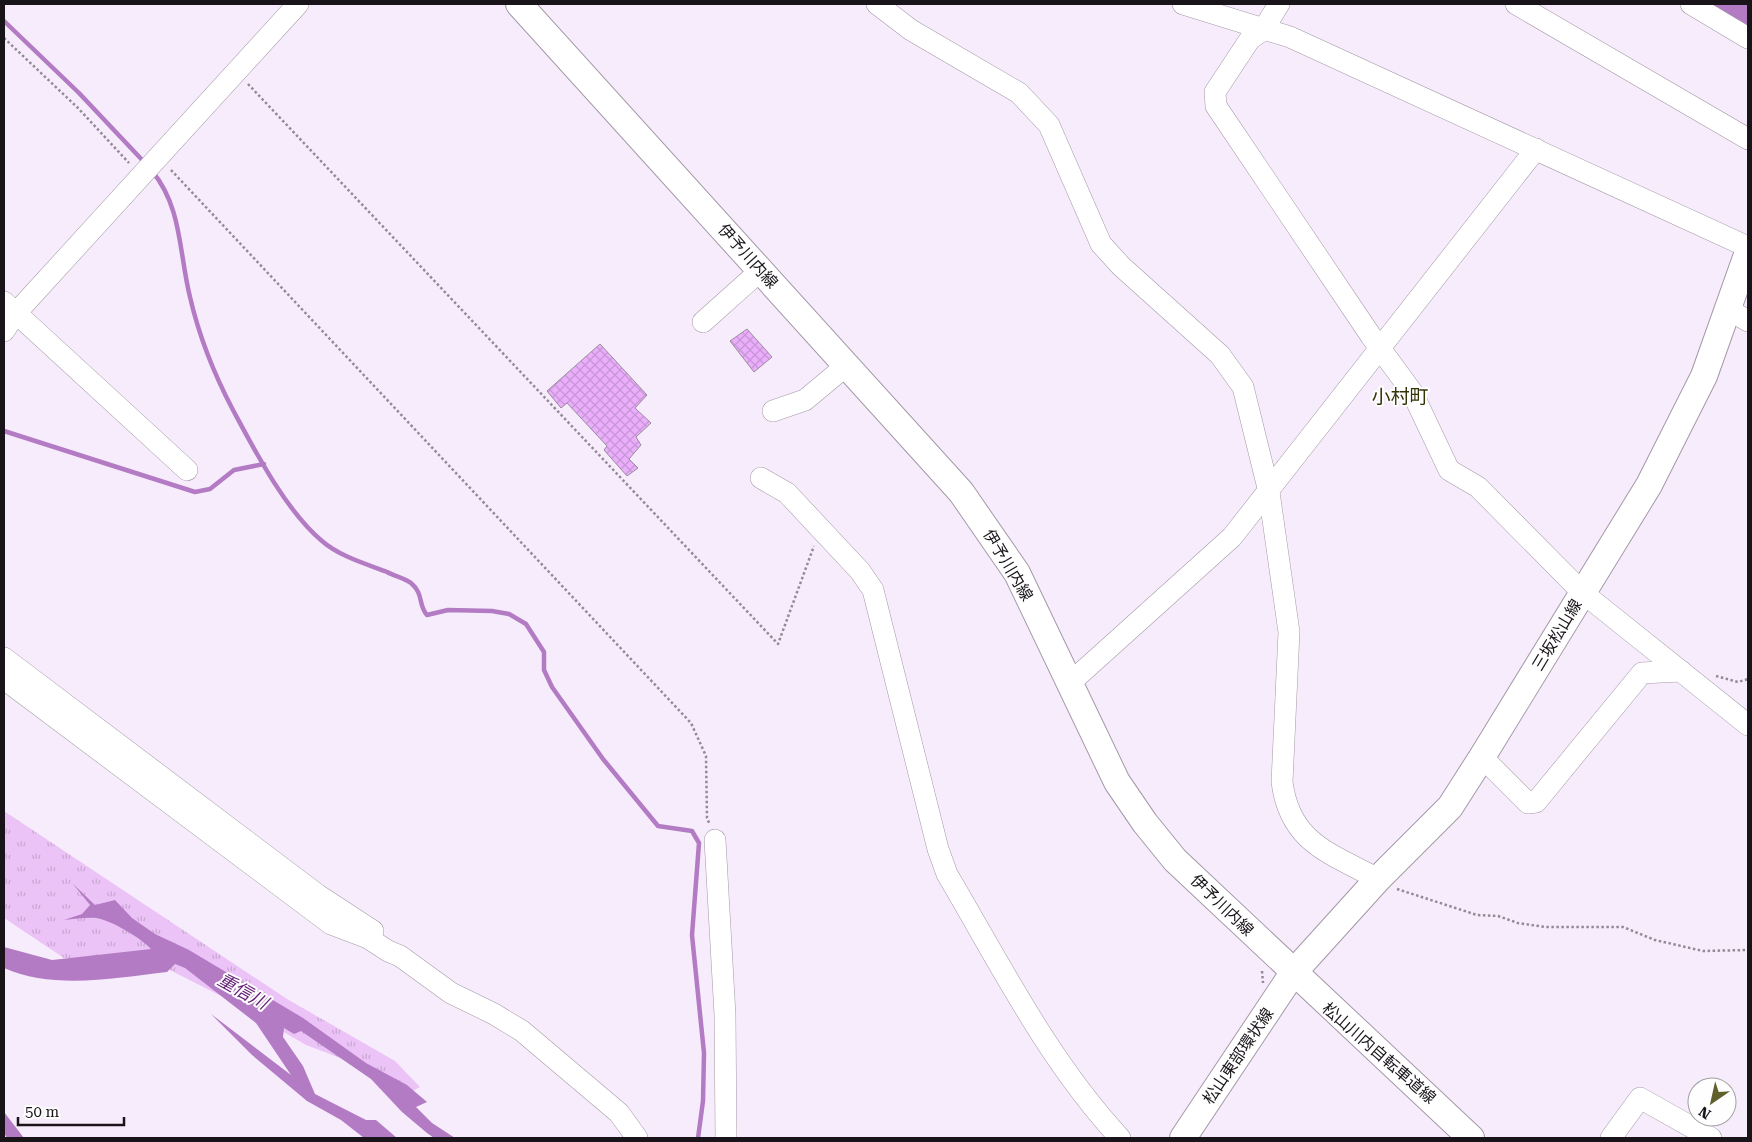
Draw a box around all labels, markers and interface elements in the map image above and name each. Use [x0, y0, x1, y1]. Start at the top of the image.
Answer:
street label: 伊予川内線 [714, 220, 782, 292]
district label: 小村町 [1371, 385, 1429, 408]
street label: 伊予川内線 [979, 526, 1037, 604]
street label: 三坂松山線 [1528, 596, 1586, 674]
street label: 伊予川内線 [1187, 870, 1257, 940]
water label: 重信川 [214, 969, 273, 1014]
street label: 松山川内自転車道線 [1318, 999, 1440, 1107]
street label: 松山東部環状線 [1199, 1004, 1277, 1108]
north arrow [1687, 1077, 1737, 1127]
scale bar [18, 1094, 124, 1126]
text: 50 m [25, 1103, 60, 1121]
text: N [1696, 1103, 1714, 1122]

